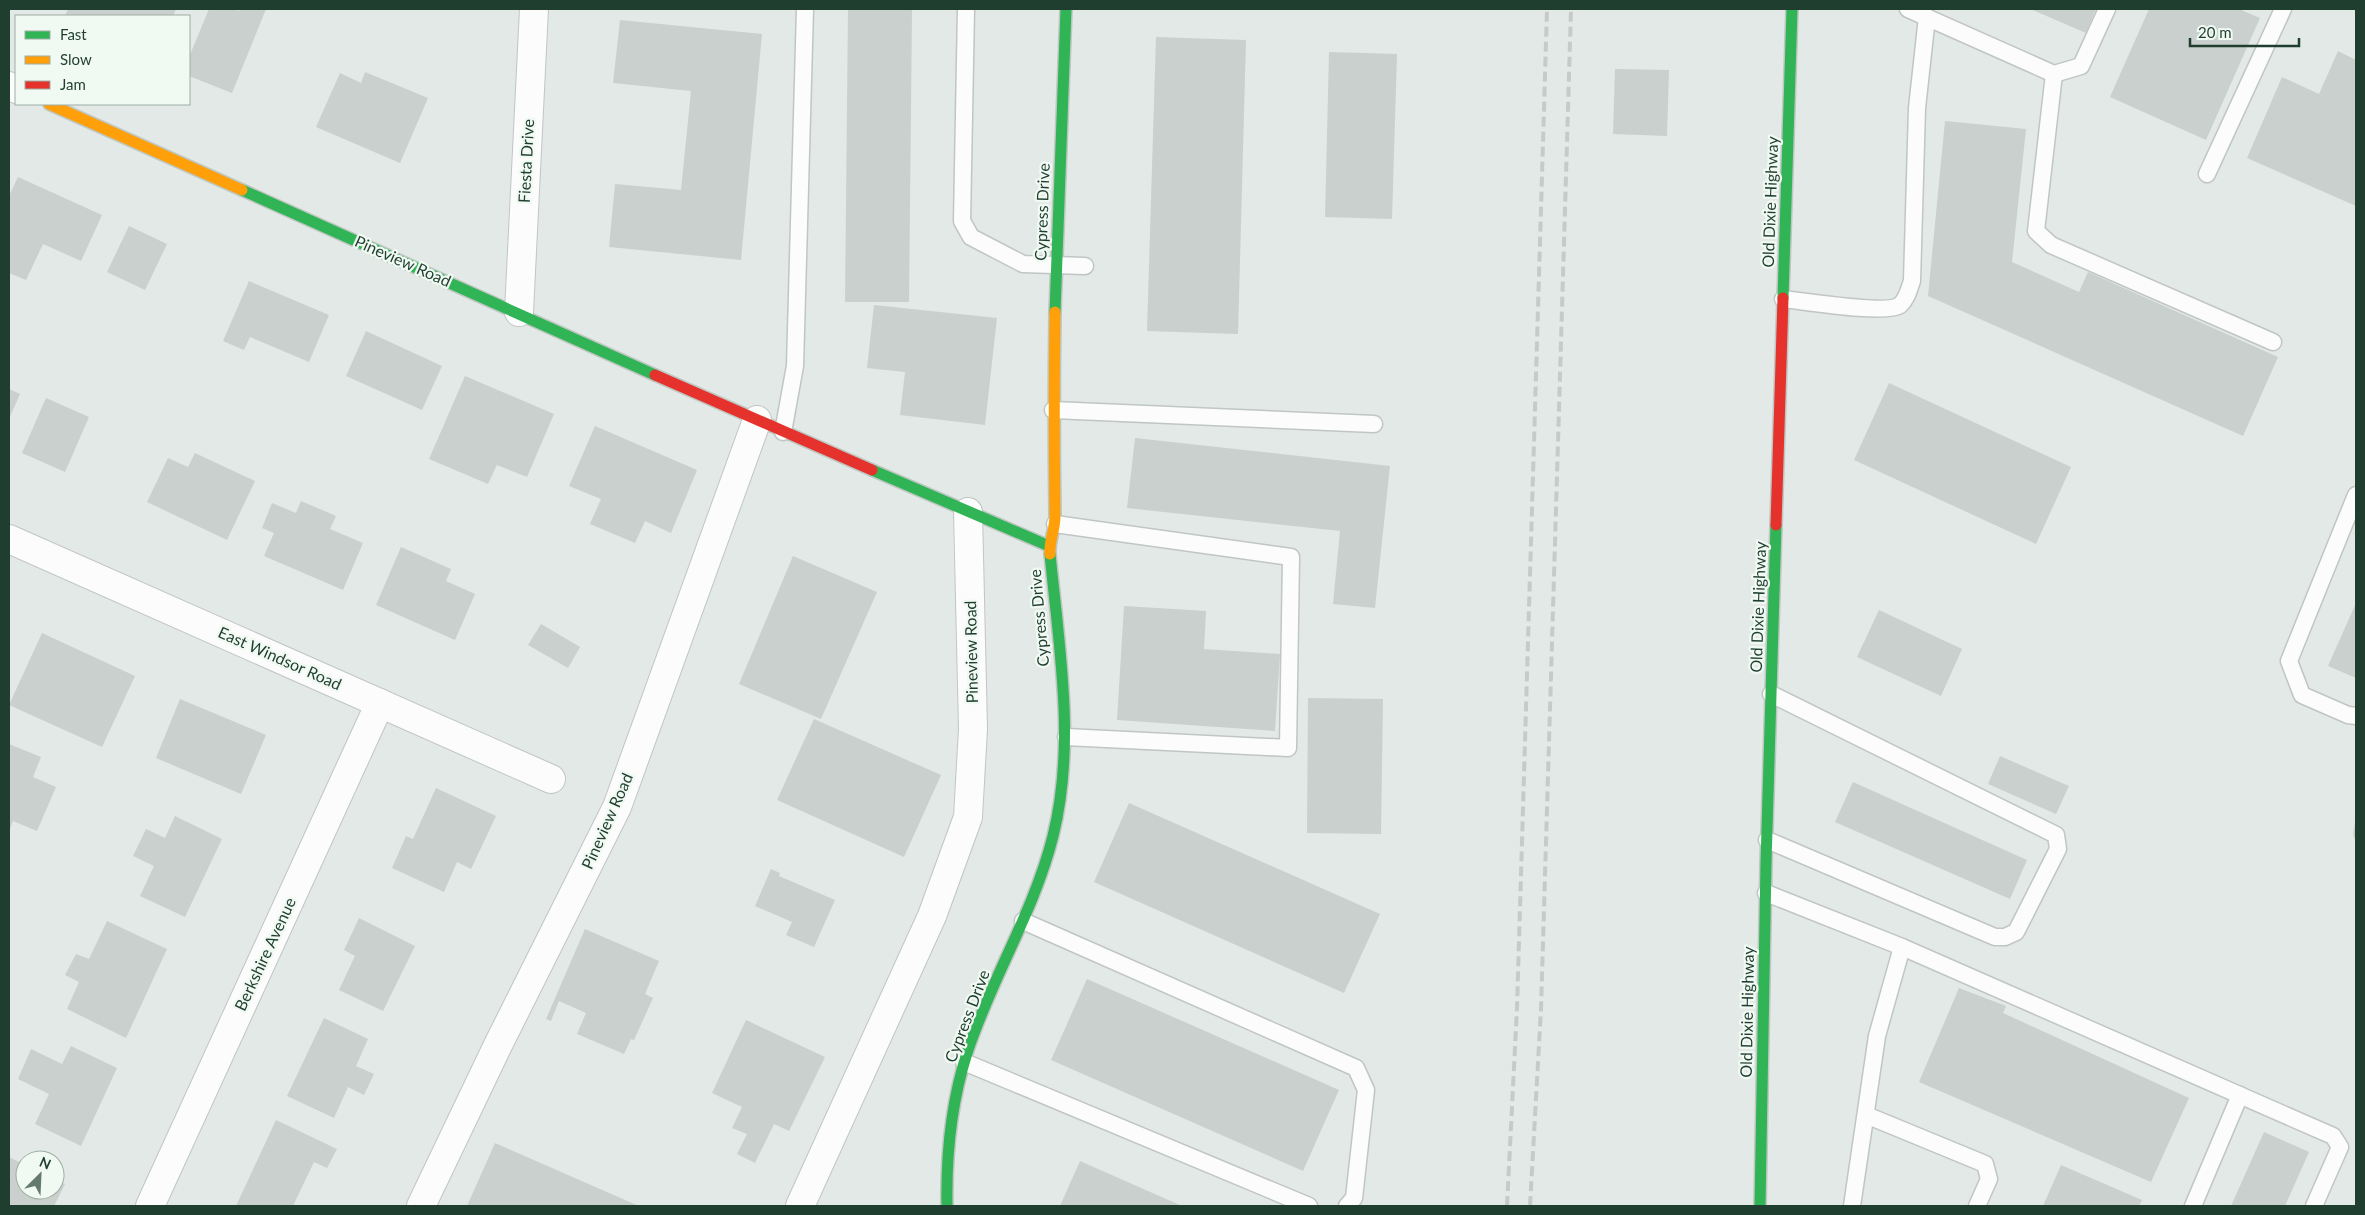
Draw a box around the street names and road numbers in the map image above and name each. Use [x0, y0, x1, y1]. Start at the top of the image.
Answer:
street label: Fiesta Drive [514, 118, 537, 203]
street label: Old Dixie Highway [1758, 135, 1781, 268]
street label: Cypress Drive [1030, 163, 1053, 261]
street label: Pineview Road [352, 231, 454, 290]
street label: Old Dixie Highway [1746, 540, 1769, 673]
street label: Cypress Drive [1025, 569, 1052, 668]
street label: Pineview Road [960, 600, 981, 704]
street label: East Windsor Road [216, 622, 345, 693]
street label: Pineview Road [577, 770, 636, 872]
street label: Berkshire Avenue [230, 894, 299, 1013]
street label: Old Dixie Highway [1736, 945, 1757, 1078]
street label: Cypress Drive [940, 967, 993, 1065]

